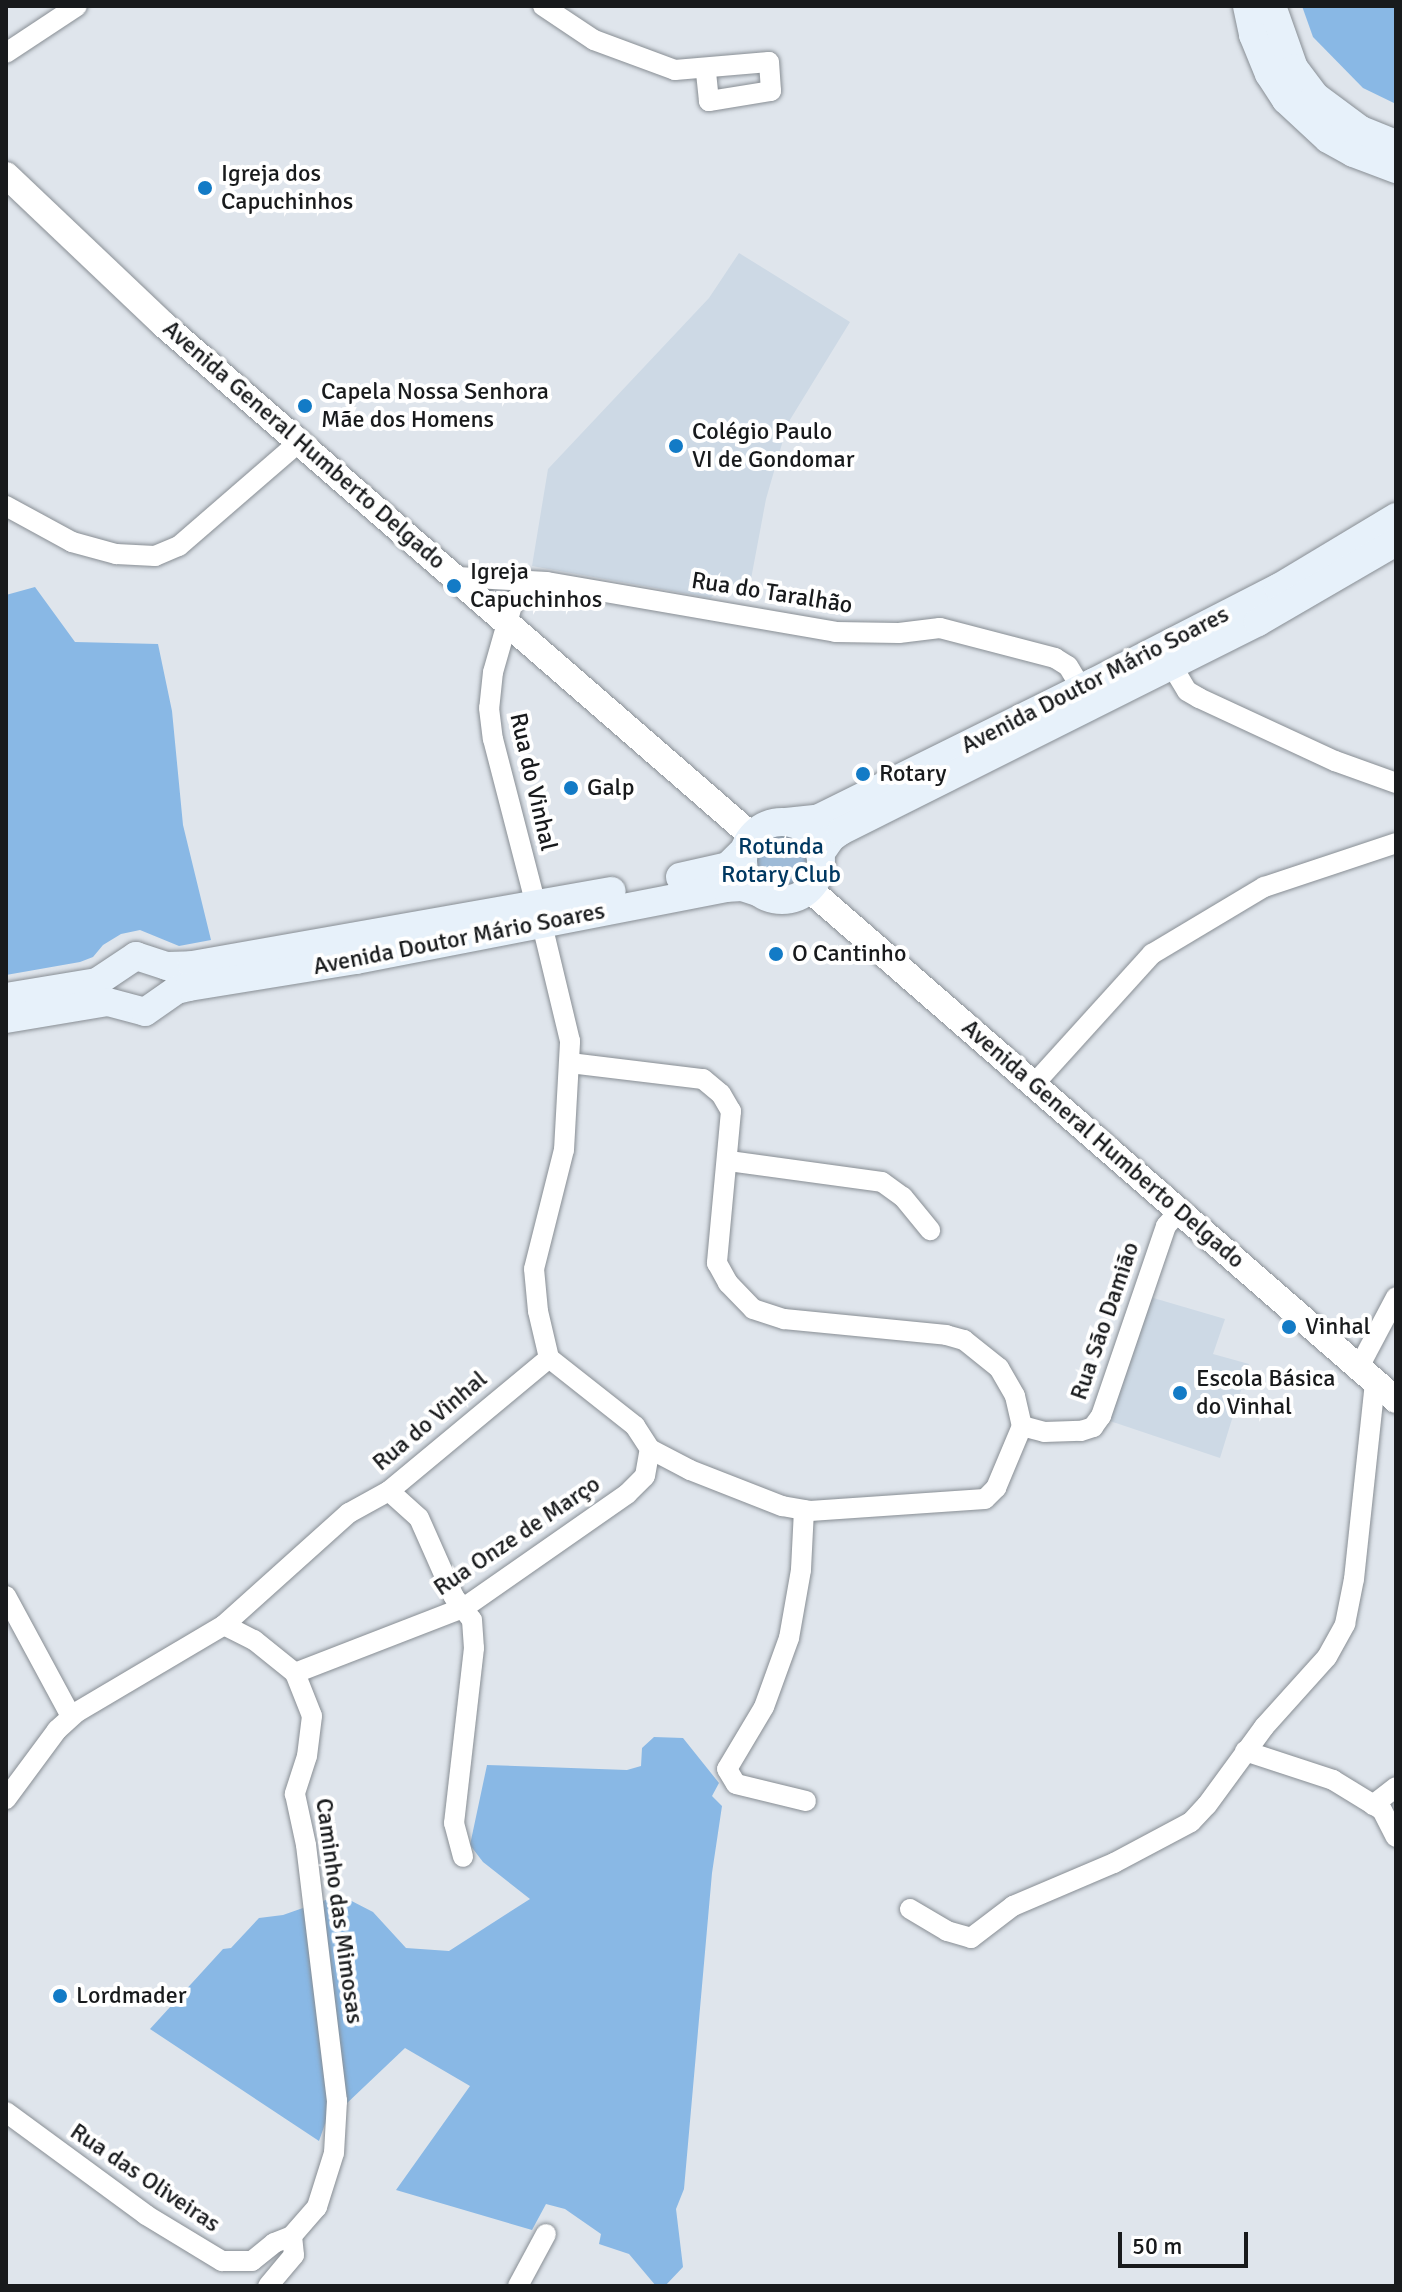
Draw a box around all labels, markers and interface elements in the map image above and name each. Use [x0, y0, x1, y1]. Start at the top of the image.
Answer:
place label: Igreja dos Capuchinhos [221, 160, 353, 216]
marker: Igreja dos Capuchinhos [196, 179, 214, 197]
street label: Avenida General Humberto Delgado [157, 314, 451, 576]
place label: Capela Nossa Senhora Mãe dos Homens [321, 378, 549, 434]
marker: Capela Nossa Senhora Mãe dos Homens [296, 397, 314, 415]
place label: Colégio Paulo VI de Gondomar [692, 418, 854, 474]
marker: Colégio Paulo VI de Gondomar [667, 437, 685, 455]
place label: Igreja Capuchinhos [470, 558, 602, 614]
street label: Rua do Taralhão [689, 566, 855, 620]
marker: Igreja Capuchinhos [445, 577, 463, 595]
street label: Avenida Doutor Mário Soares [956, 600, 1234, 760]
street label: Rua do Vinhal [503, 710, 563, 854]
place label: Rotary [879, 760, 947, 788]
marker: Rotary [854, 765, 872, 783]
place label: Galp [587, 774, 634, 802]
marker: Galp [562, 779, 580, 797]
park label: Rotunda Rotary Club [721, 833, 841, 889]
street label: Avenida Doutor Mário Soares [311, 897, 607, 981]
place label: O Cantinho [792, 940, 906, 968]
marker: O Cantinho [767, 945, 785, 963]
street label: Avenida General Humberto Delgado [956, 1013, 1250, 1275]
street label: Rua São Damião [1064, 1238, 1146, 1404]
place label: Vinhal [1305, 1313, 1371, 1341]
marker: Vinhal [1280, 1318, 1298, 1336]
street label: Rua do Vinhal [367, 1365, 493, 1477]
place label: Escola Básica do Vinhal [1196, 1365, 1335, 1421]
marker: Escola Básica do Vinhal [1171, 1384, 1189, 1402]
street label: Rua Onze de Março [428, 1470, 606, 1602]
street label: Caminho das Mimosas [309, 1796, 369, 2026]
place label: Lordmader [76, 1982, 186, 2010]
marker: Lordmader [51, 1987, 69, 2005]
street label: Rua das Oliveiras [65, 2117, 225, 2239]
scale bar [1122, 2216, 1252, 2266]
text: 50 m [1132, 2231, 1182, 2261]

